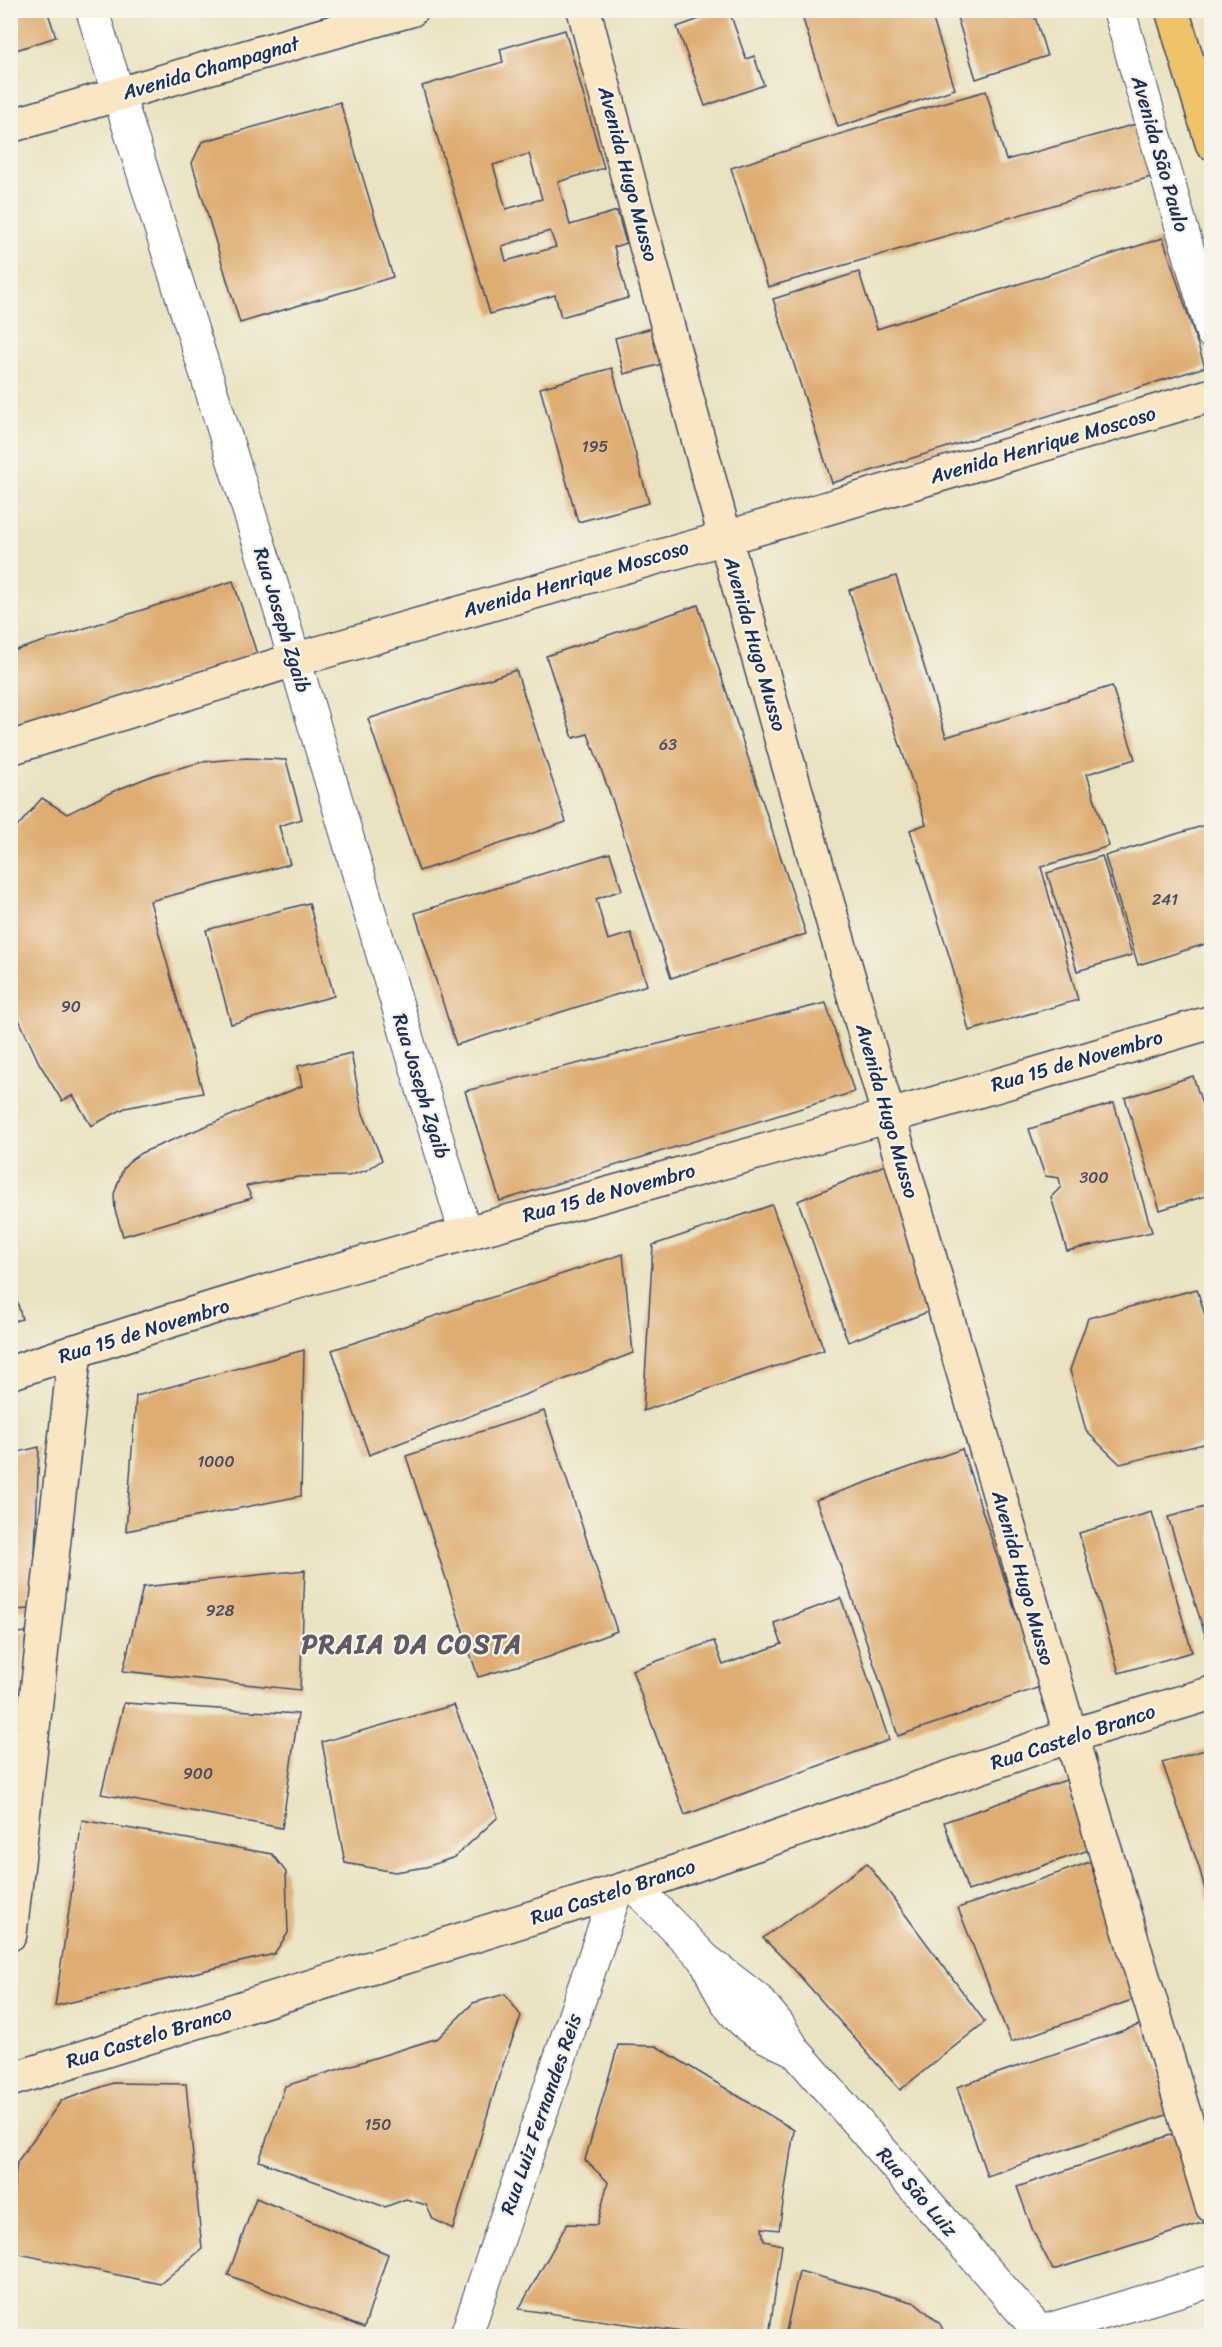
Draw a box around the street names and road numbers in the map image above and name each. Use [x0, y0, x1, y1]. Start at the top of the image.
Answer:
street label: Avenida Champagnat [117, 26, 305, 110]
street label: Avenida São Paulo [1121, 71, 1199, 236]
street label: Avenida Hugo Musso [587, 81, 668, 266]
street label: Avenida Henrique Moscoso [925, 396, 1160, 494]
street label: Avenida Henrique Moscoso [458, 530, 693, 628]
street label: Rua Joseph Zgaib [243, 543, 321, 697]
street label: Avenida Hugo Musso [713, 551, 797, 736]
street label: Rua Joseph Zgaib [382, 1009, 460, 1163]
street label: Avenida Hugo Musso [845, 1018, 929, 1203]
street label: Rua 15 de Novembro [987, 1020, 1167, 1102]
street label: Rua 15 de Novembro [519, 1153, 699, 1233]
street label: Rua 15 de Novembro [54, 1288, 234, 1374]
street label: Avenida Hugo Musso [981, 1485, 1065, 1670]
street label: Rua Castelo Branco [986, 1694, 1160, 1780]
street label: Rua Castelo Branco [526, 1849, 700, 1935]
street label: Rua Castelo Branco [62, 1995, 236, 2079]
street label: Rua Luiz Fernandes Reis [490, 2008, 592, 2219]
street label: Rua São Luiz [867, 2139, 967, 2246]

